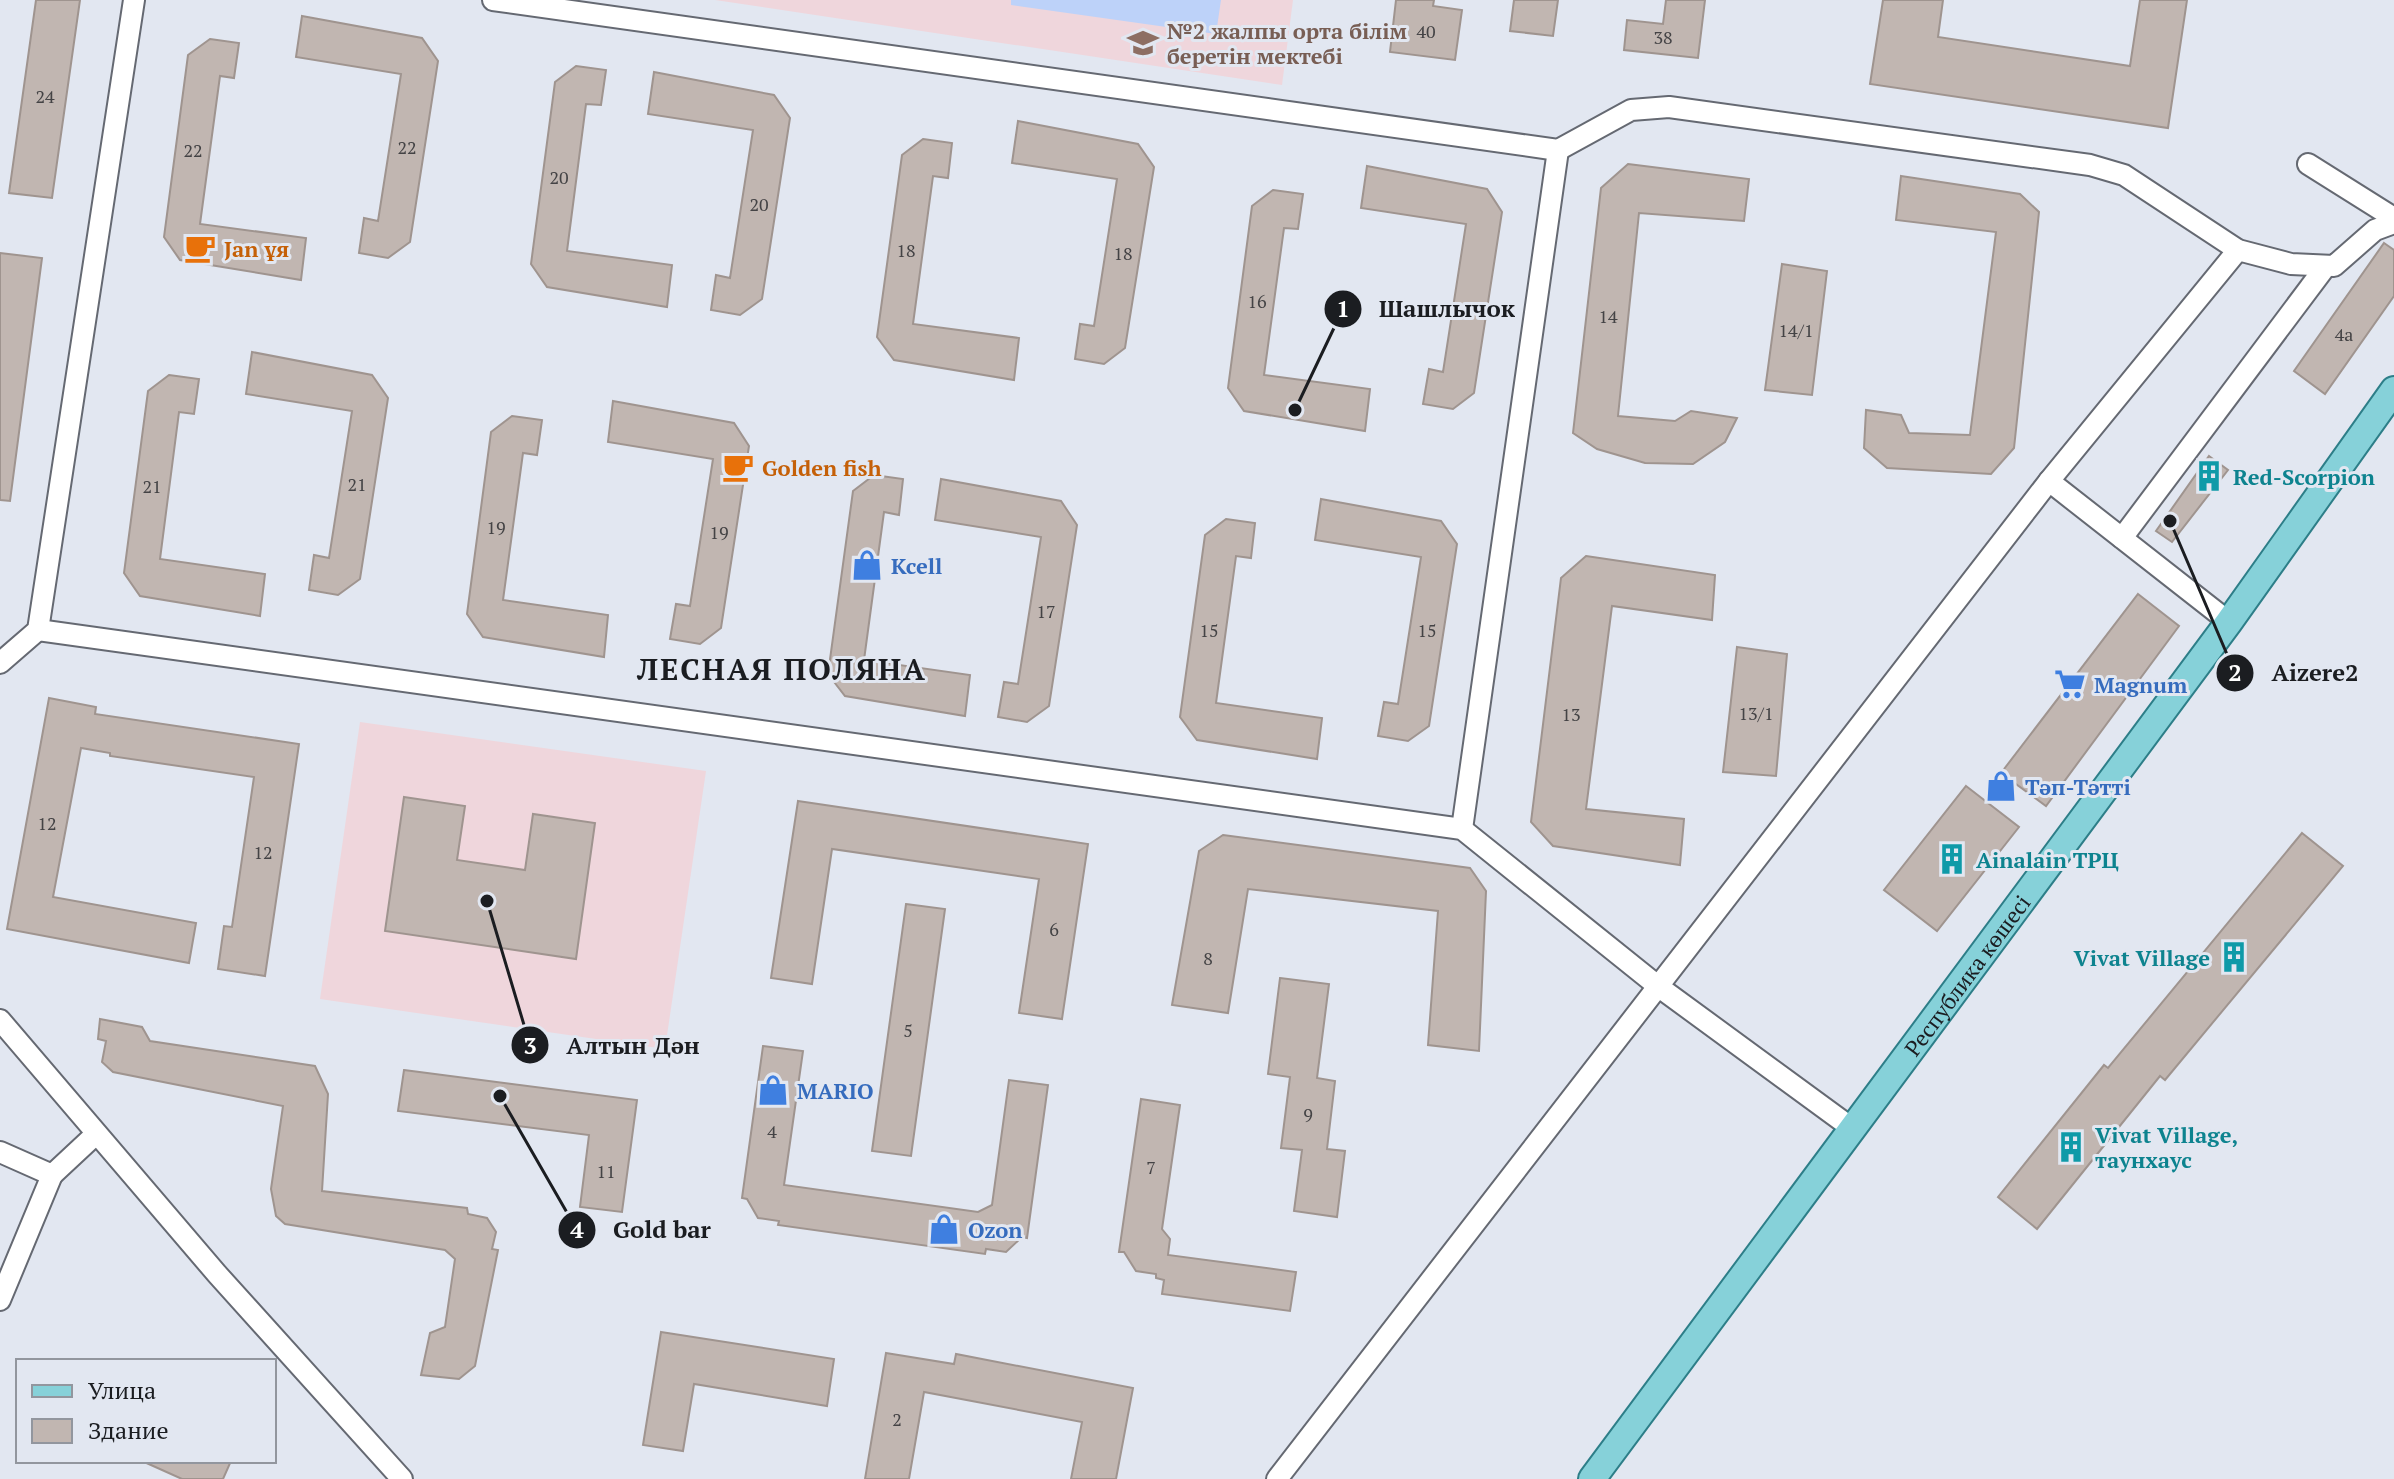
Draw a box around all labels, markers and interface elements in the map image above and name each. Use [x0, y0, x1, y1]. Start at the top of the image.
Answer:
place label: №2 жалпы орта білім беретін мектебі [1167, 16, 1408, 70]
house number: 40 [1416, 19, 1436, 43]
house number: 38 [1653, 25, 1673, 49]
school or university icon: №2 жалпы орта білім беретін мектебі [1126, 26, 1160, 60]
house number: 24 [35, 84, 55, 108]
house number: 22 [397, 135, 417, 159]
house number: 22 [183, 138, 203, 162]
house number: 20 [549, 165, 569, 189]
house number: 20 [749, 192, 769, 216]
cafe icon: Jan ұя [183, 231, 217, 265]
place label: Jan ұя [224, 234, 289, 263]
house number: 18 [896, 238, 916, 262]
house number: 18 [1113, 241, 1133, 265]
callout: Шашлычок [1323, 285, 1531, 333]
house number: 16 [1247, 289, 1267, 313]
text: 1 [1336, 292, 1350, 324]
text: Шашлычок [1379, 292, 1516, 324]
house number: 14 [1598, 304, 1618, 328]
house number: 14/1 [1779, 318, 1813, 342]
house number: 4а [2335, 322, 2353, 346]
cafe icon: Golden fish [721, 450, 755, 484]
place label: Golden fish [762, 453, 882, 482]
building icon: Red-Scorpion [2192, 459, 2226, 493]
place label: Red-Scorpion [2233, 462, 2375, 491]
house number: 21 [347, 472, 367, 496]
house number: 21 [142, 474, 162, 498]
house number: 19 [486, 515, 506, 539]
house number: 19 [709, 520, 729, 544]
shop icon: Kcell [850, 548, 884, 582]
place label: Kcell [891, 551, 942, 580]
house number: 17 [1036, 599, 1056, 623]
house number: 15 [1199, 618, 1219, 642]
house number: 15 [1417, 618, 1437, 642]
district label: ЛЕСНАЯ ПОЛЯНА [636, 649, 927, 689]
callout: Aizere2 [2215, 649, 2374, 697]
text: 2 [2228, 656, 2242, 688]
text: Aizere2 [2271, 656, 2359, 688]
supermarket icon: Magnum [2053, 667, 2087, 701]
place label: Magnum [2094, 670, 2188, 699]
house number: 13/1 [1739, 701, 1773, 725]
house number: 13 [1561, 702, 1581, 726]
shop icon: Тәп-Тәтті [1984, 769, 2018, 803]
place label: Тәп-Тәтті [2025, 772, 2131, 801]
house number: 12 [37, 811, 57, 835]
house number: 12 [253, 840, 273, 864]
building icon: Ainalain ТРЦ [1935, 842, 1969, 876]
place label: Ainalain ТРЦ [1976, 845, 2119, 874]
street label: Республика көшесі [1897, 889, 2036, 1061]
house number: 6 [1049, 917, 1059, 941]
building icon: Vivat Village [2217, 940, 2251, 974]
place label: Vivat Village [2074, 943, 2210, 972]
house number: 8 [1203, 946, 1213, 970]
house number: 5 [903, 1018, 913, 1042]
callout: Алтын Дән [510, 1021, 716, 1069]
text: 3 [523, 1029, 537, 1061]
text: Алтын Дән [566, 1029, 700, 1061]
shop icon: MARIO [756, 1073, 790, 1107]
place label: MARIO [797, 1076, 874, 1105]
house number: 9 [1303, 1102, 1313, 1126]
house number: 4 [767, 1119, 777, 1143]
place label: Vivat Village, таунхаус [2095, 1120, 2238, 1174]
building icon: Vivat Village, таунхаус [2054, 1130, 2088, 1164]
house number: 7 [1146, 1155, 1156, 1179]
house number: 11 [596, 1159, 616, 1183]
callout: Gold bar [557, 1206, 727, 1254]
shop icon: Ozon [927, 1212, 961, 1246]
text: 4 [570, 1213, 584, 1245]
text: Gold bar [613, 1213, 712, 1245]
place label: Ozon [968, 1215, 1022, 1244]
legend [16, 1359, 276, 1463]
text: Улица [88, 1374, 156, 1406]
house number: 2 [892, 1407, 902, 1431]
text: Здание [88, 1414, 169, 1446]

